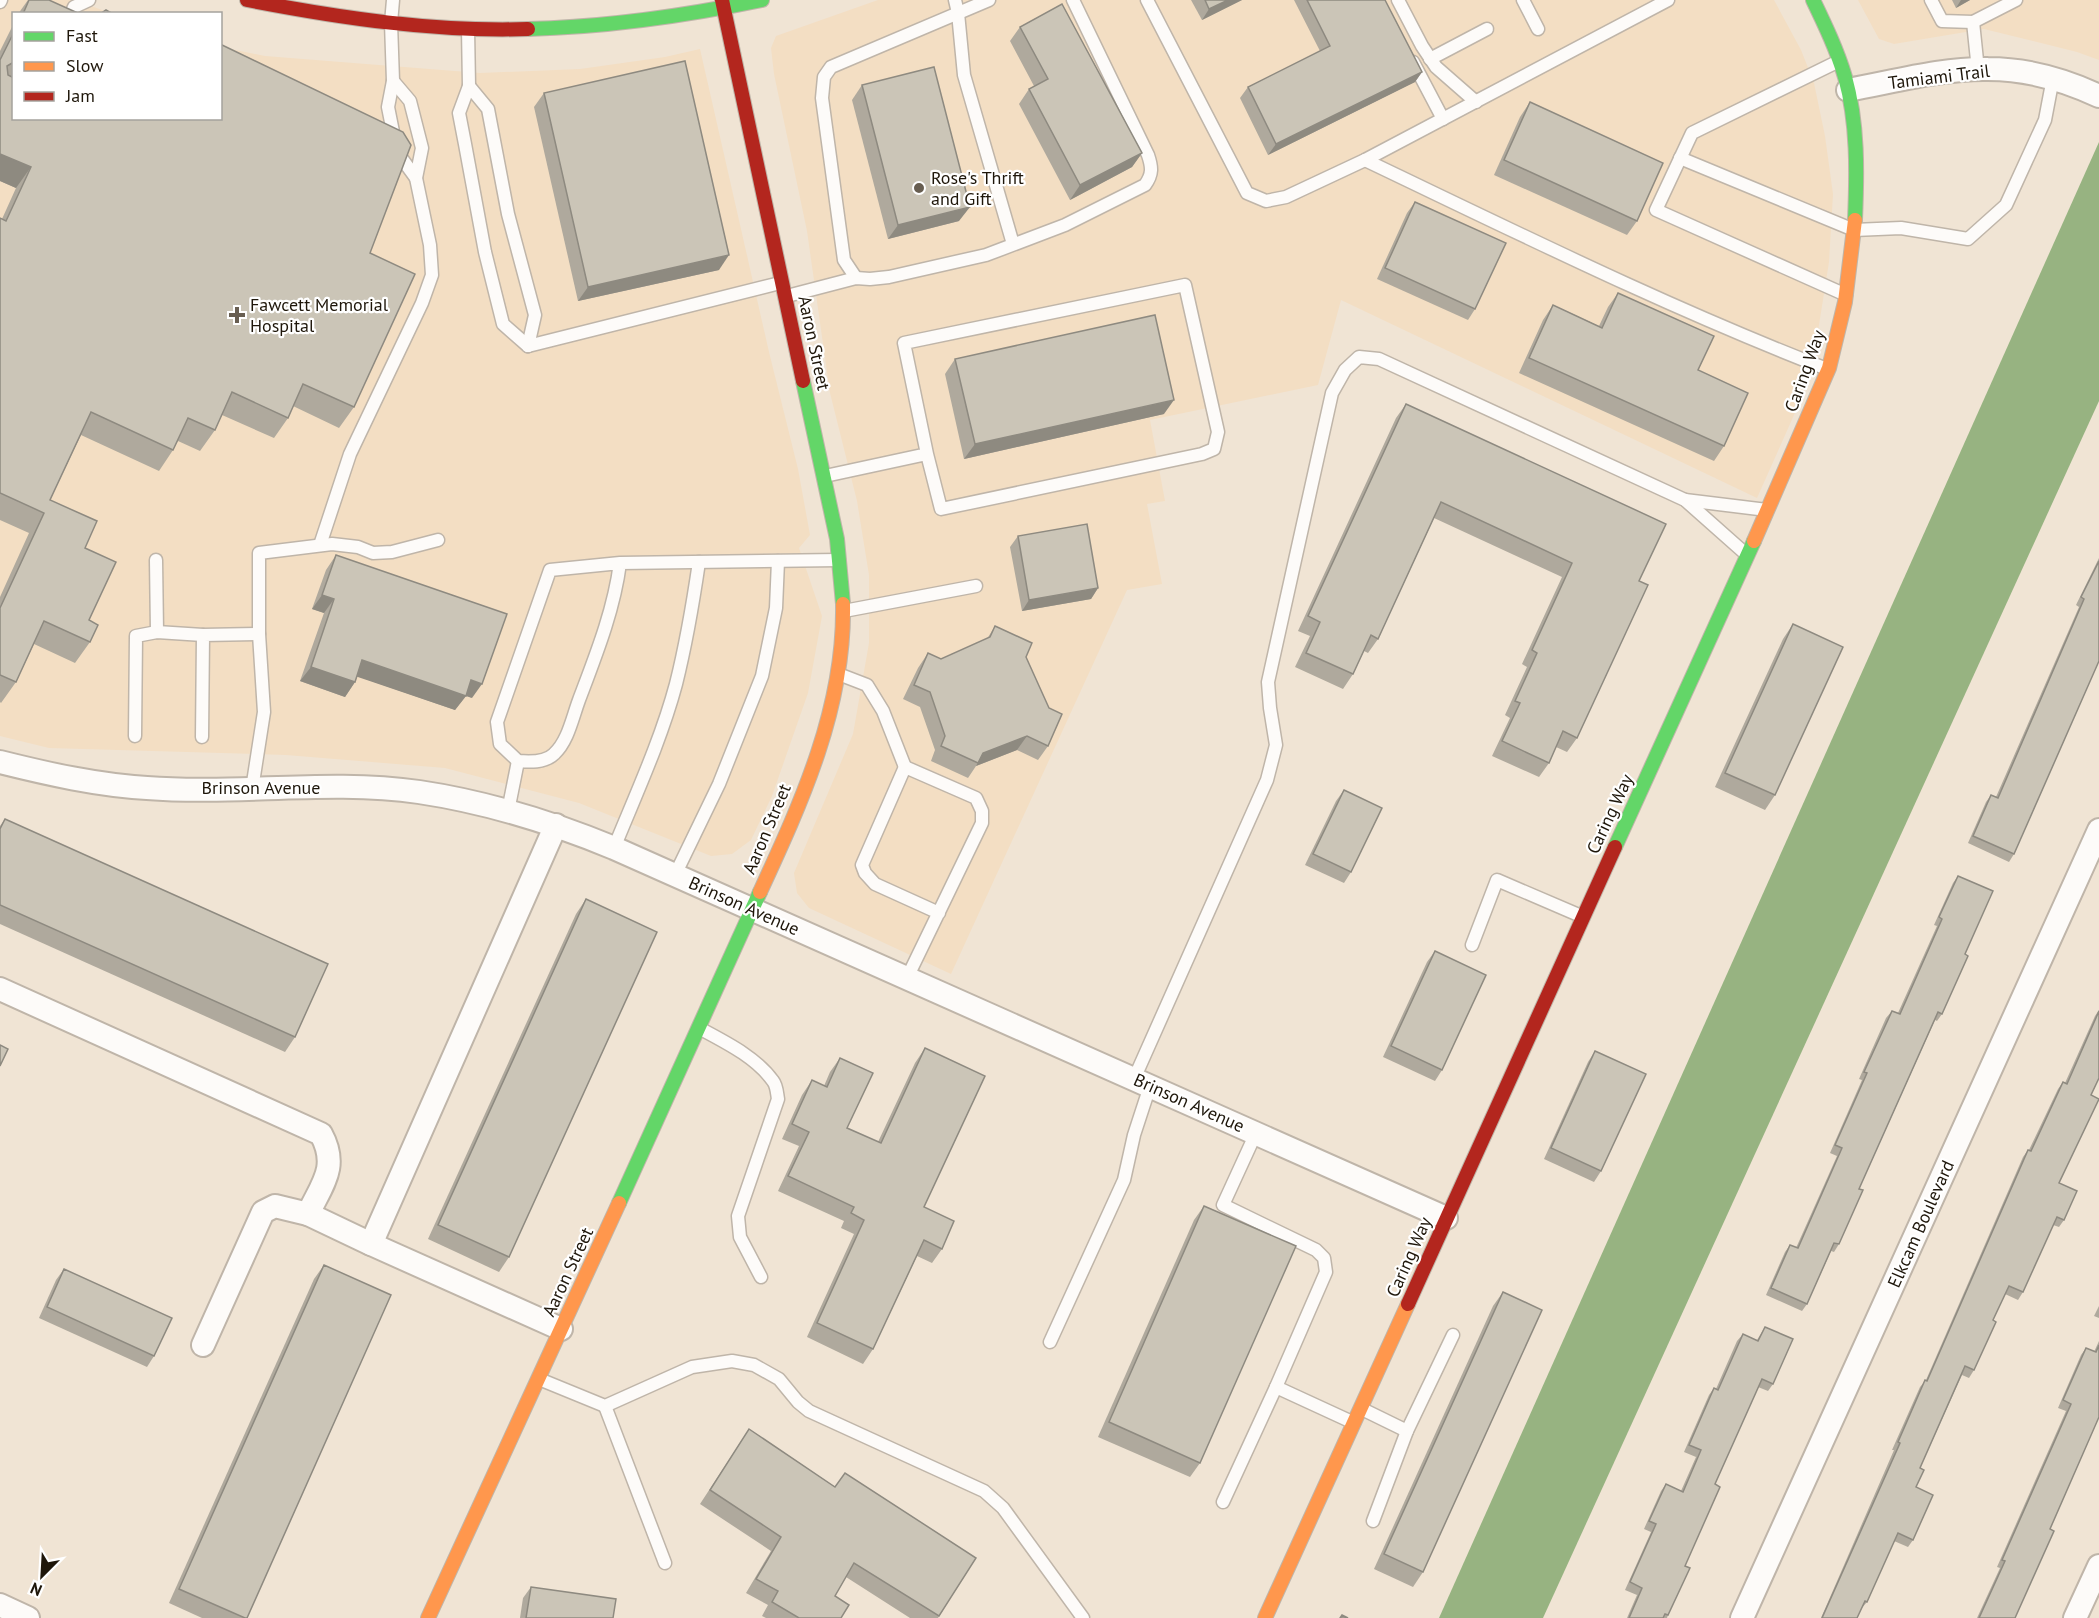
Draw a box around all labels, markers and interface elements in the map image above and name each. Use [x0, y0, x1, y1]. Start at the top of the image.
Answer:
legend [12, 12, 222, 120]
text: Fast [66, 24, 98, 47]
text: Slow [66, 54, 104, 77]
street label: Tamiami Trail [1887, 59, 1992, 94]
text: Jam [65, 84, 95, 107]
place label: Rose's Thrift and Gift [931, 166, 1024, 210]
marker: Rose's Thrift and Gift [912, 181, 926, 195]
place label: Fawcett Memorial Hospital [250, 293, 389, 337]
street label: Aaron Street [793, 294, 836, 392]
marker: Fawcett Memorial Hospital [228, 306, 246, 324]
street label: Caring Way [1779, 326, 1830, 415]
street label: Caring Way [1581, 770, 1638, 857]
street label: Brinson Avenue [202, 776, 320, 799]
street label: Aaron Street [737, 780, 796, 877]
street label: Brinson Avenue [685, 871, 803, 940]
street label: Brinson Avenue [1130, 1068, 1248, 1137]
street label: Elkcam Boulevard [1882, 1157, 1959, 1291]
street label: Caring Way [1381, 1213, 1437, 1300]
street label: Aaron Street [537, 1223, 598, 1320]
north arrow [12, 1546, 72, 1606]
text: N [27, 1578, 45, 1601]

